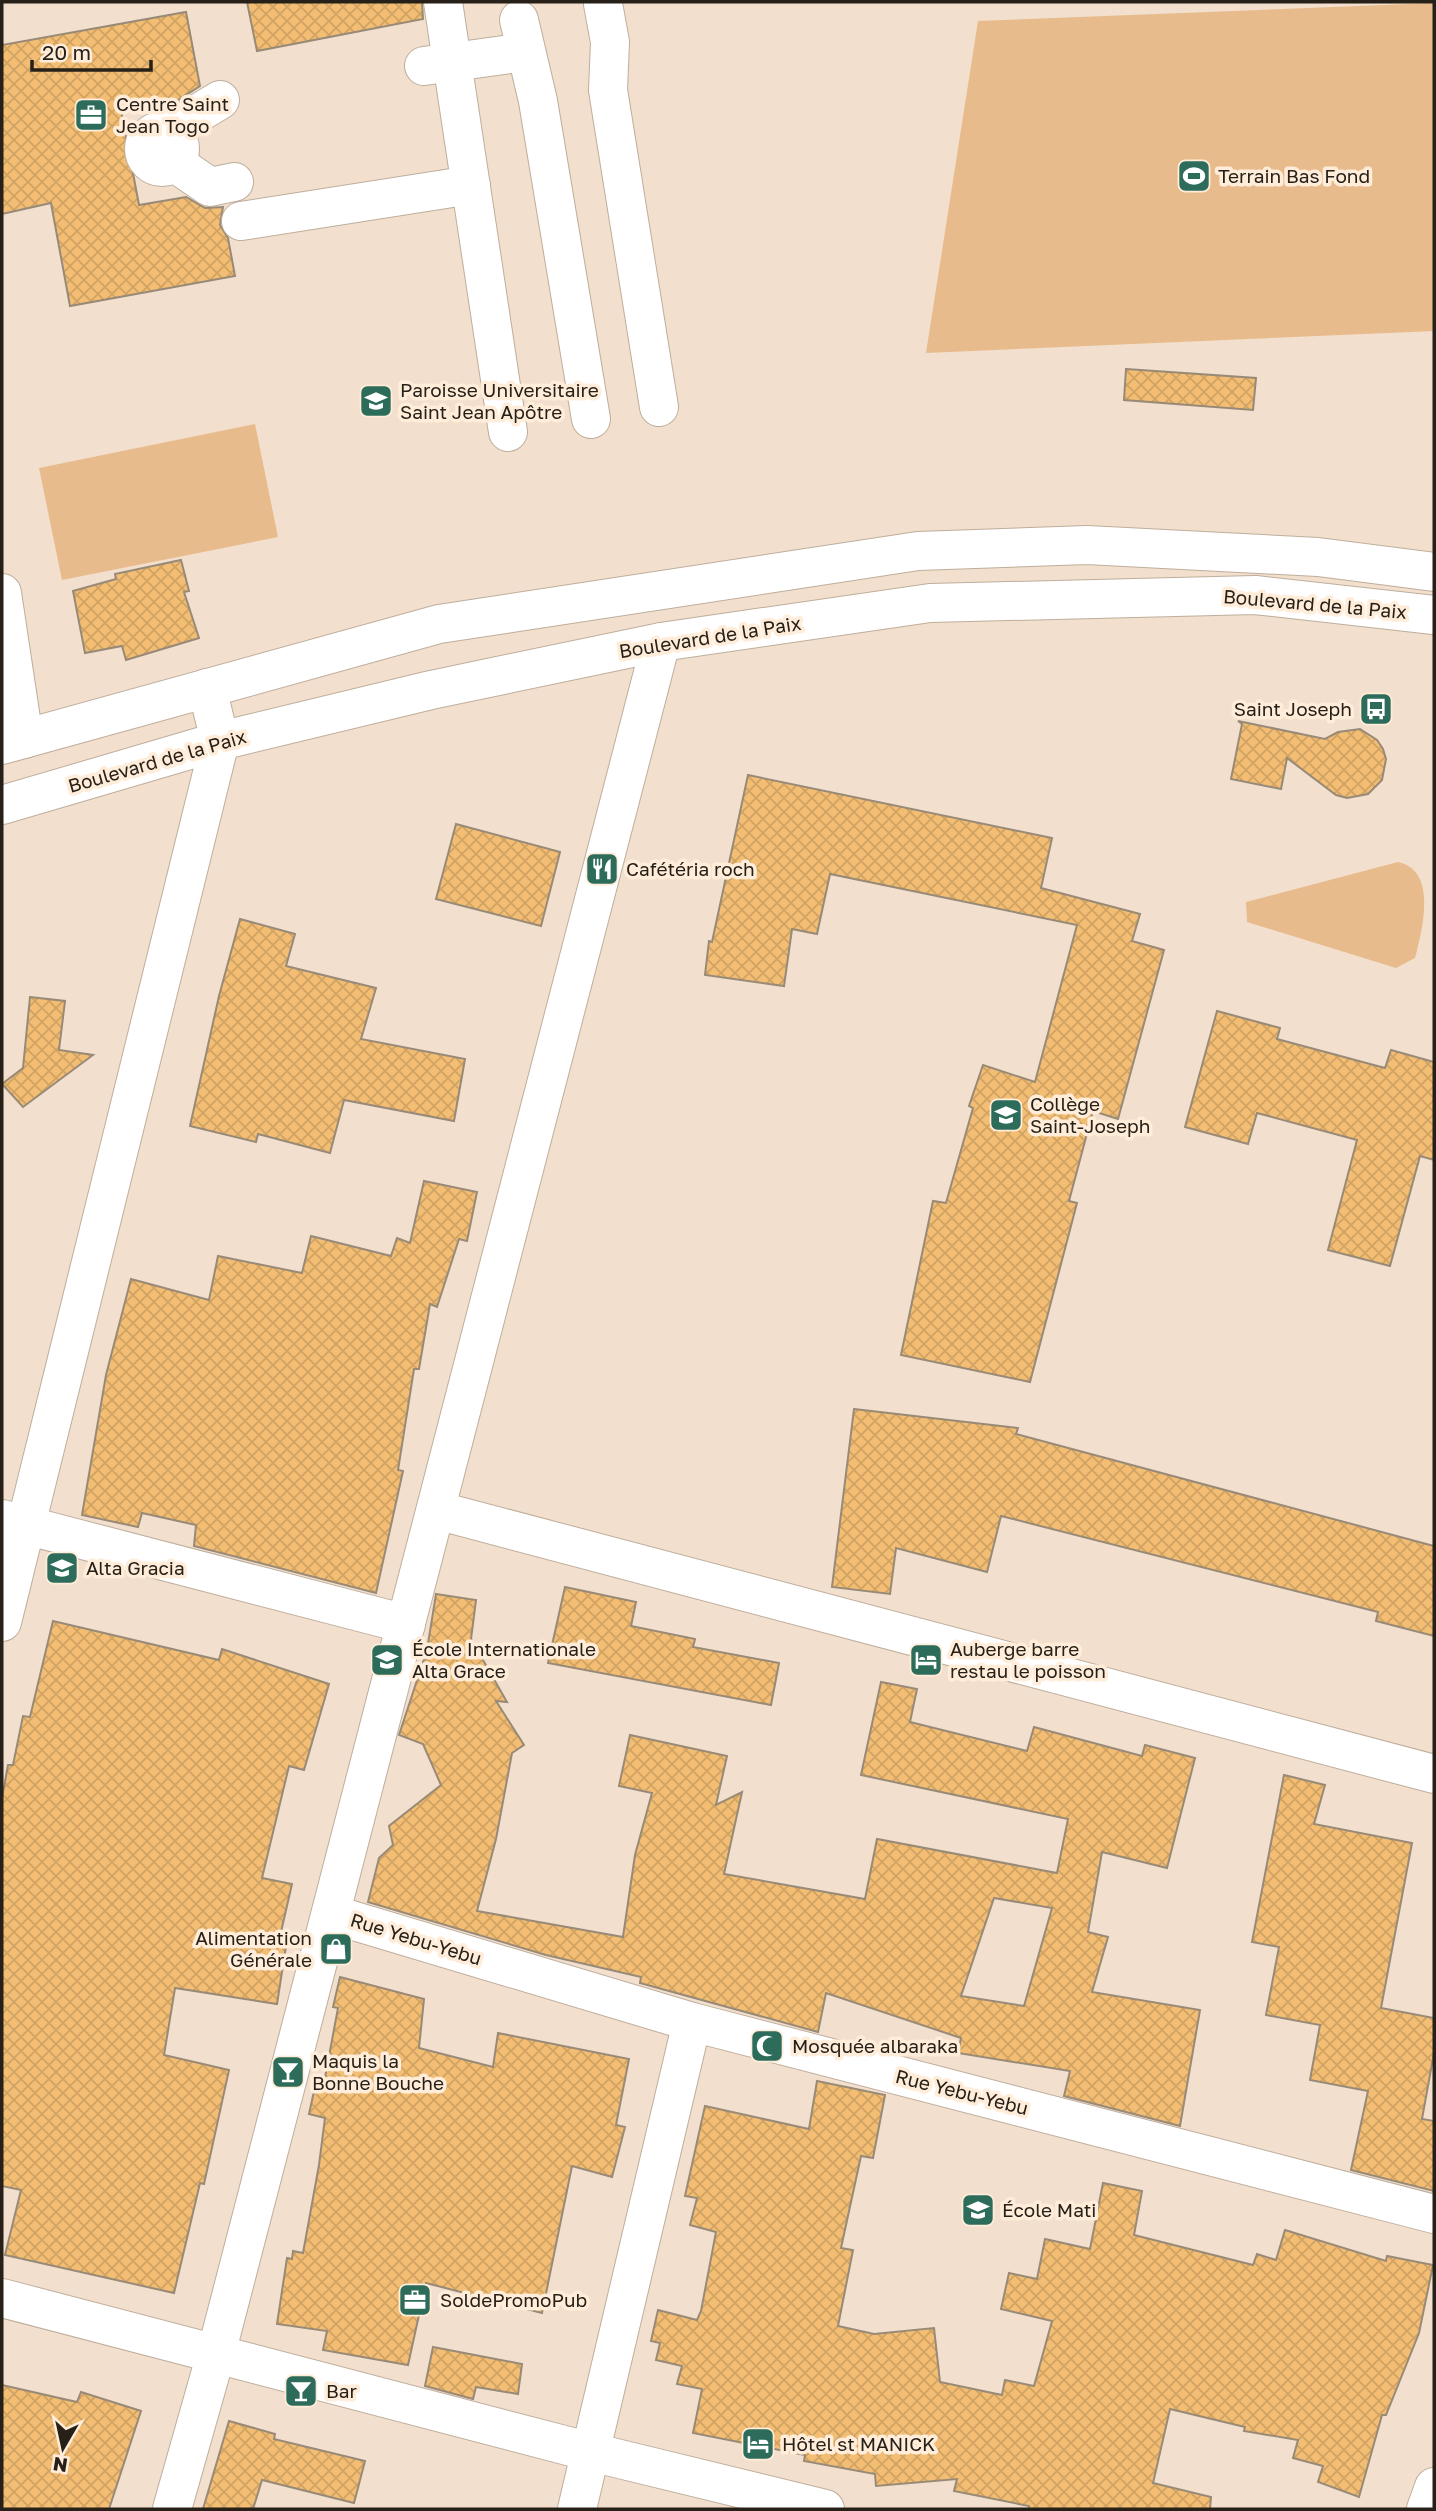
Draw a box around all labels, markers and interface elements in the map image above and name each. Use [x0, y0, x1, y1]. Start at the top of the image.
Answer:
scale bar [32, 28, 150, 72]
text: 20 m [42, 39, 91, 65]
place label: Centre Saint Jean Togo [116, 92, 229, 137]
office icon: Centre Saint Jean Togo [72, 96, 110, 134]
sports icon: Terrain Bas Fond [1175, 157, 1213, 195]
place label: Terrain Bas Fond [1218, 164, 1370, 187]
place label: Paroisse Universitaire Saint Jean Apôtre [400, 378, 599, 423]
school or university icon: Paroisse Universitaire Saint Jean Apôtre [357, 382, 395, 420]
street label: Boulevard de la Paix [1222, 584, 1408, 623]
street label: Boulevard de la Paix [617, 611, 803, 662]
bus stop icon: Saint Joseph [1357, 690, 1395, 728]
place label: Saint Joseph [1234, 697, 1352, 720]
street label: Boulevard de la Paix [65, 724, 249, 797]
restaurant icon: Cafétéria roch [583, 850, 621, 888]
place label: Cafétéria roch [626, 857, 755, 880]
place label: Collège Saint-Joseph [1030, 1092, 1150, 1137]
school or university icon: Collège Saint-Joseph [987, 1096, 1025, 1134]
school or university icon: Alta Gracia [43, 1549, 81, 1587]
place label: Alta Gracia [86, 1556, 185, 1579]
place label: École Internationale Alta Grace [412, 1637, 596, 1682]
place label: Auberge barre restau le poisson [950, 1637, 1106, 1682]
school or university icon: École Internationale Alta Grace [368, 1641, 406, 1679]
hotel icon: Auberge barre restau le poisson [907, 1641, 945, 1679]
street label: Rue Yebu-Yebu [348, 1908, 485, 1969]
place label: Alimentation Générale [195, 1926, 312, 1971]
shop icon: Alimentation Générale [317, 1930, 355, 1968]
mosque icon: Mosquée albaraka [748, 2027, 786, 2065]
place label: Mosquée albaraka [792, 2034, 958, 2057]
place label: Maquis la Bonne Bouche [312, 2049, 444, 2094]
bar icon: Maquis la Bonne Bouche [269, 2053, 307, 2091]
street label: Rue Yebu-Yebu [893, 2064, 1031, 2119]
school or university icon: École Mati [959, 2191, 997, 2229]
place label: École Mati [1002, 2198, 1096, 2221]
office icon: SoldePromoPub [396, 2281, 434, 2319]
place label: SoldePromoPub [440, 2288, 587, 2311]
bar icon: Bar [282, 2372, 320, 2410]
place label: Bar [326, 2379, 357, 2402]
north arrow [28, 2413, 98, 2483]
hotel icon: Hôtel st MANICK [739, 2425, 777, 2463]
place label: Hôtel st MANICK [782, 2432, 935, 2455]
text: N [51, 2453, 69, 2478]

